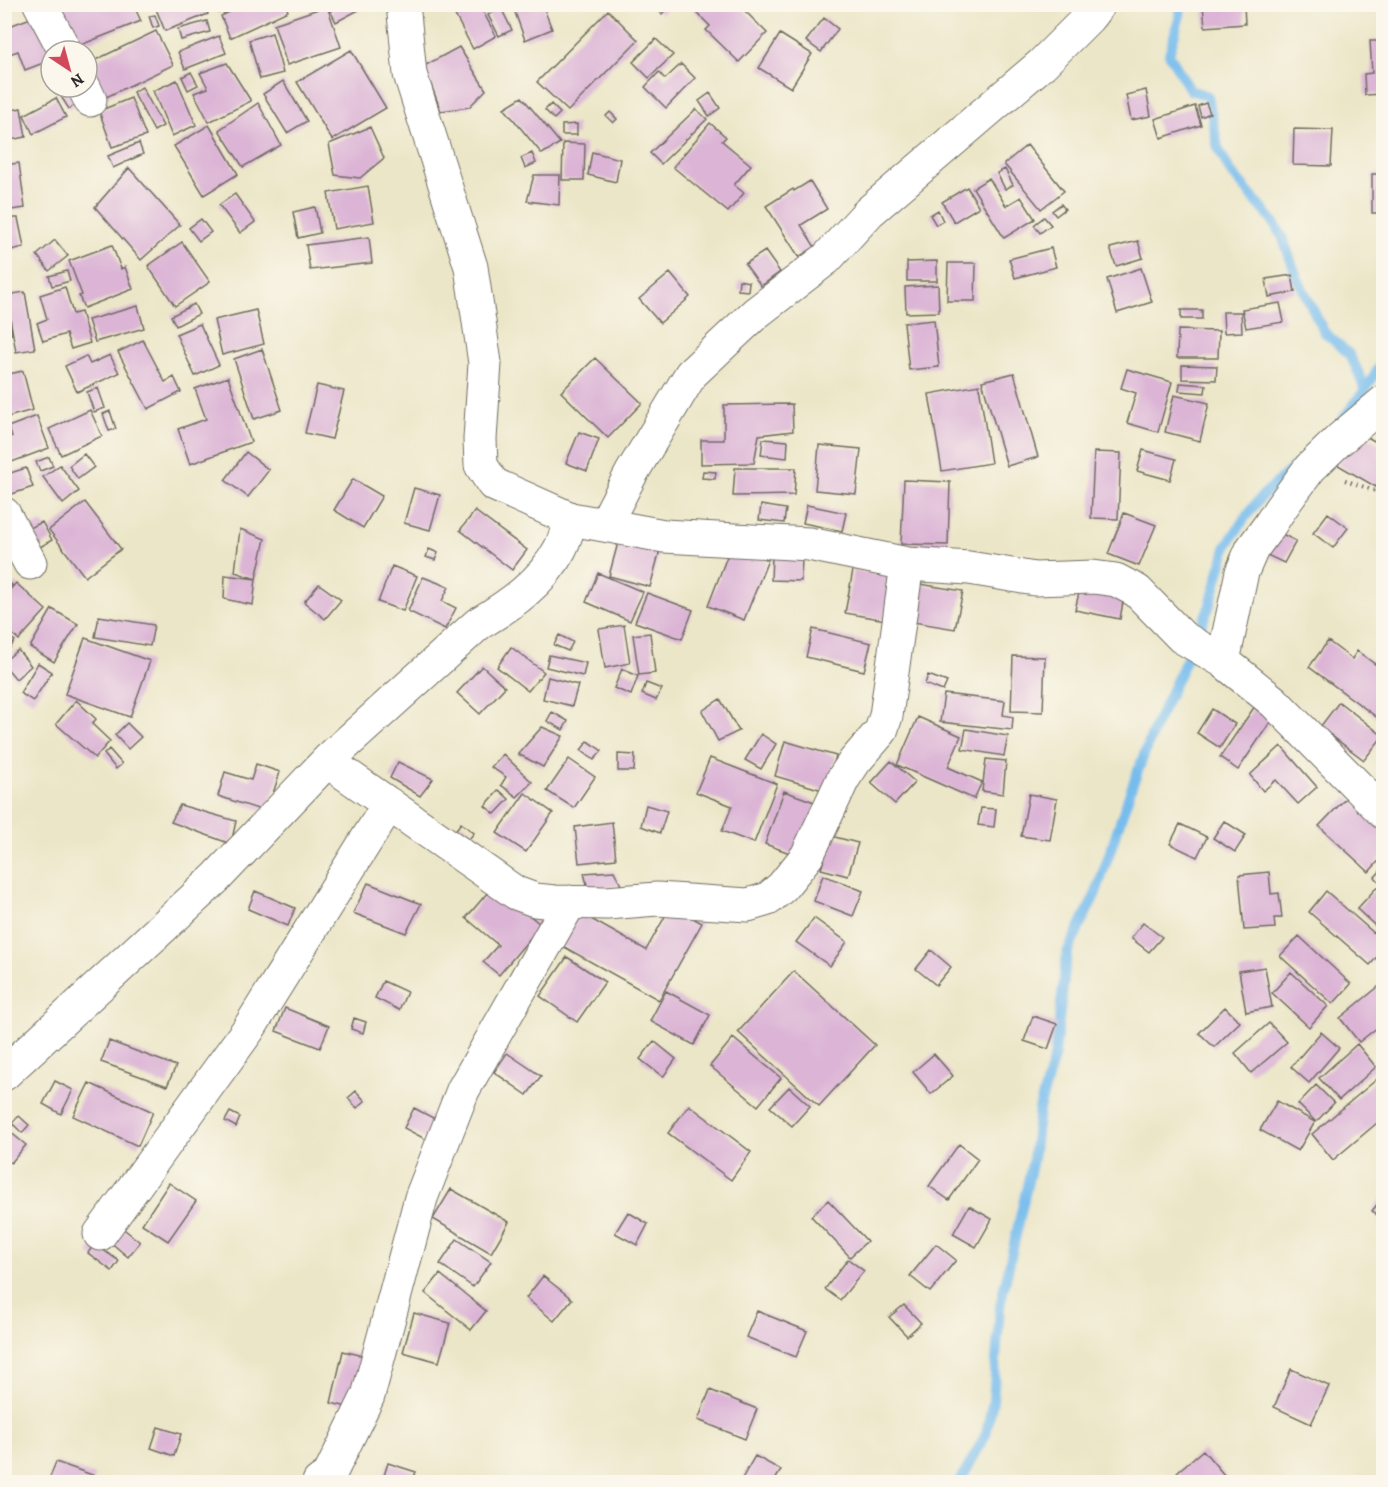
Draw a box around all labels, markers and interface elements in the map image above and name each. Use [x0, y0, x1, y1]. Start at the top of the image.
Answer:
north arrow [39, 39, 99, 99]
text: N [66, 68, 88, 93]

